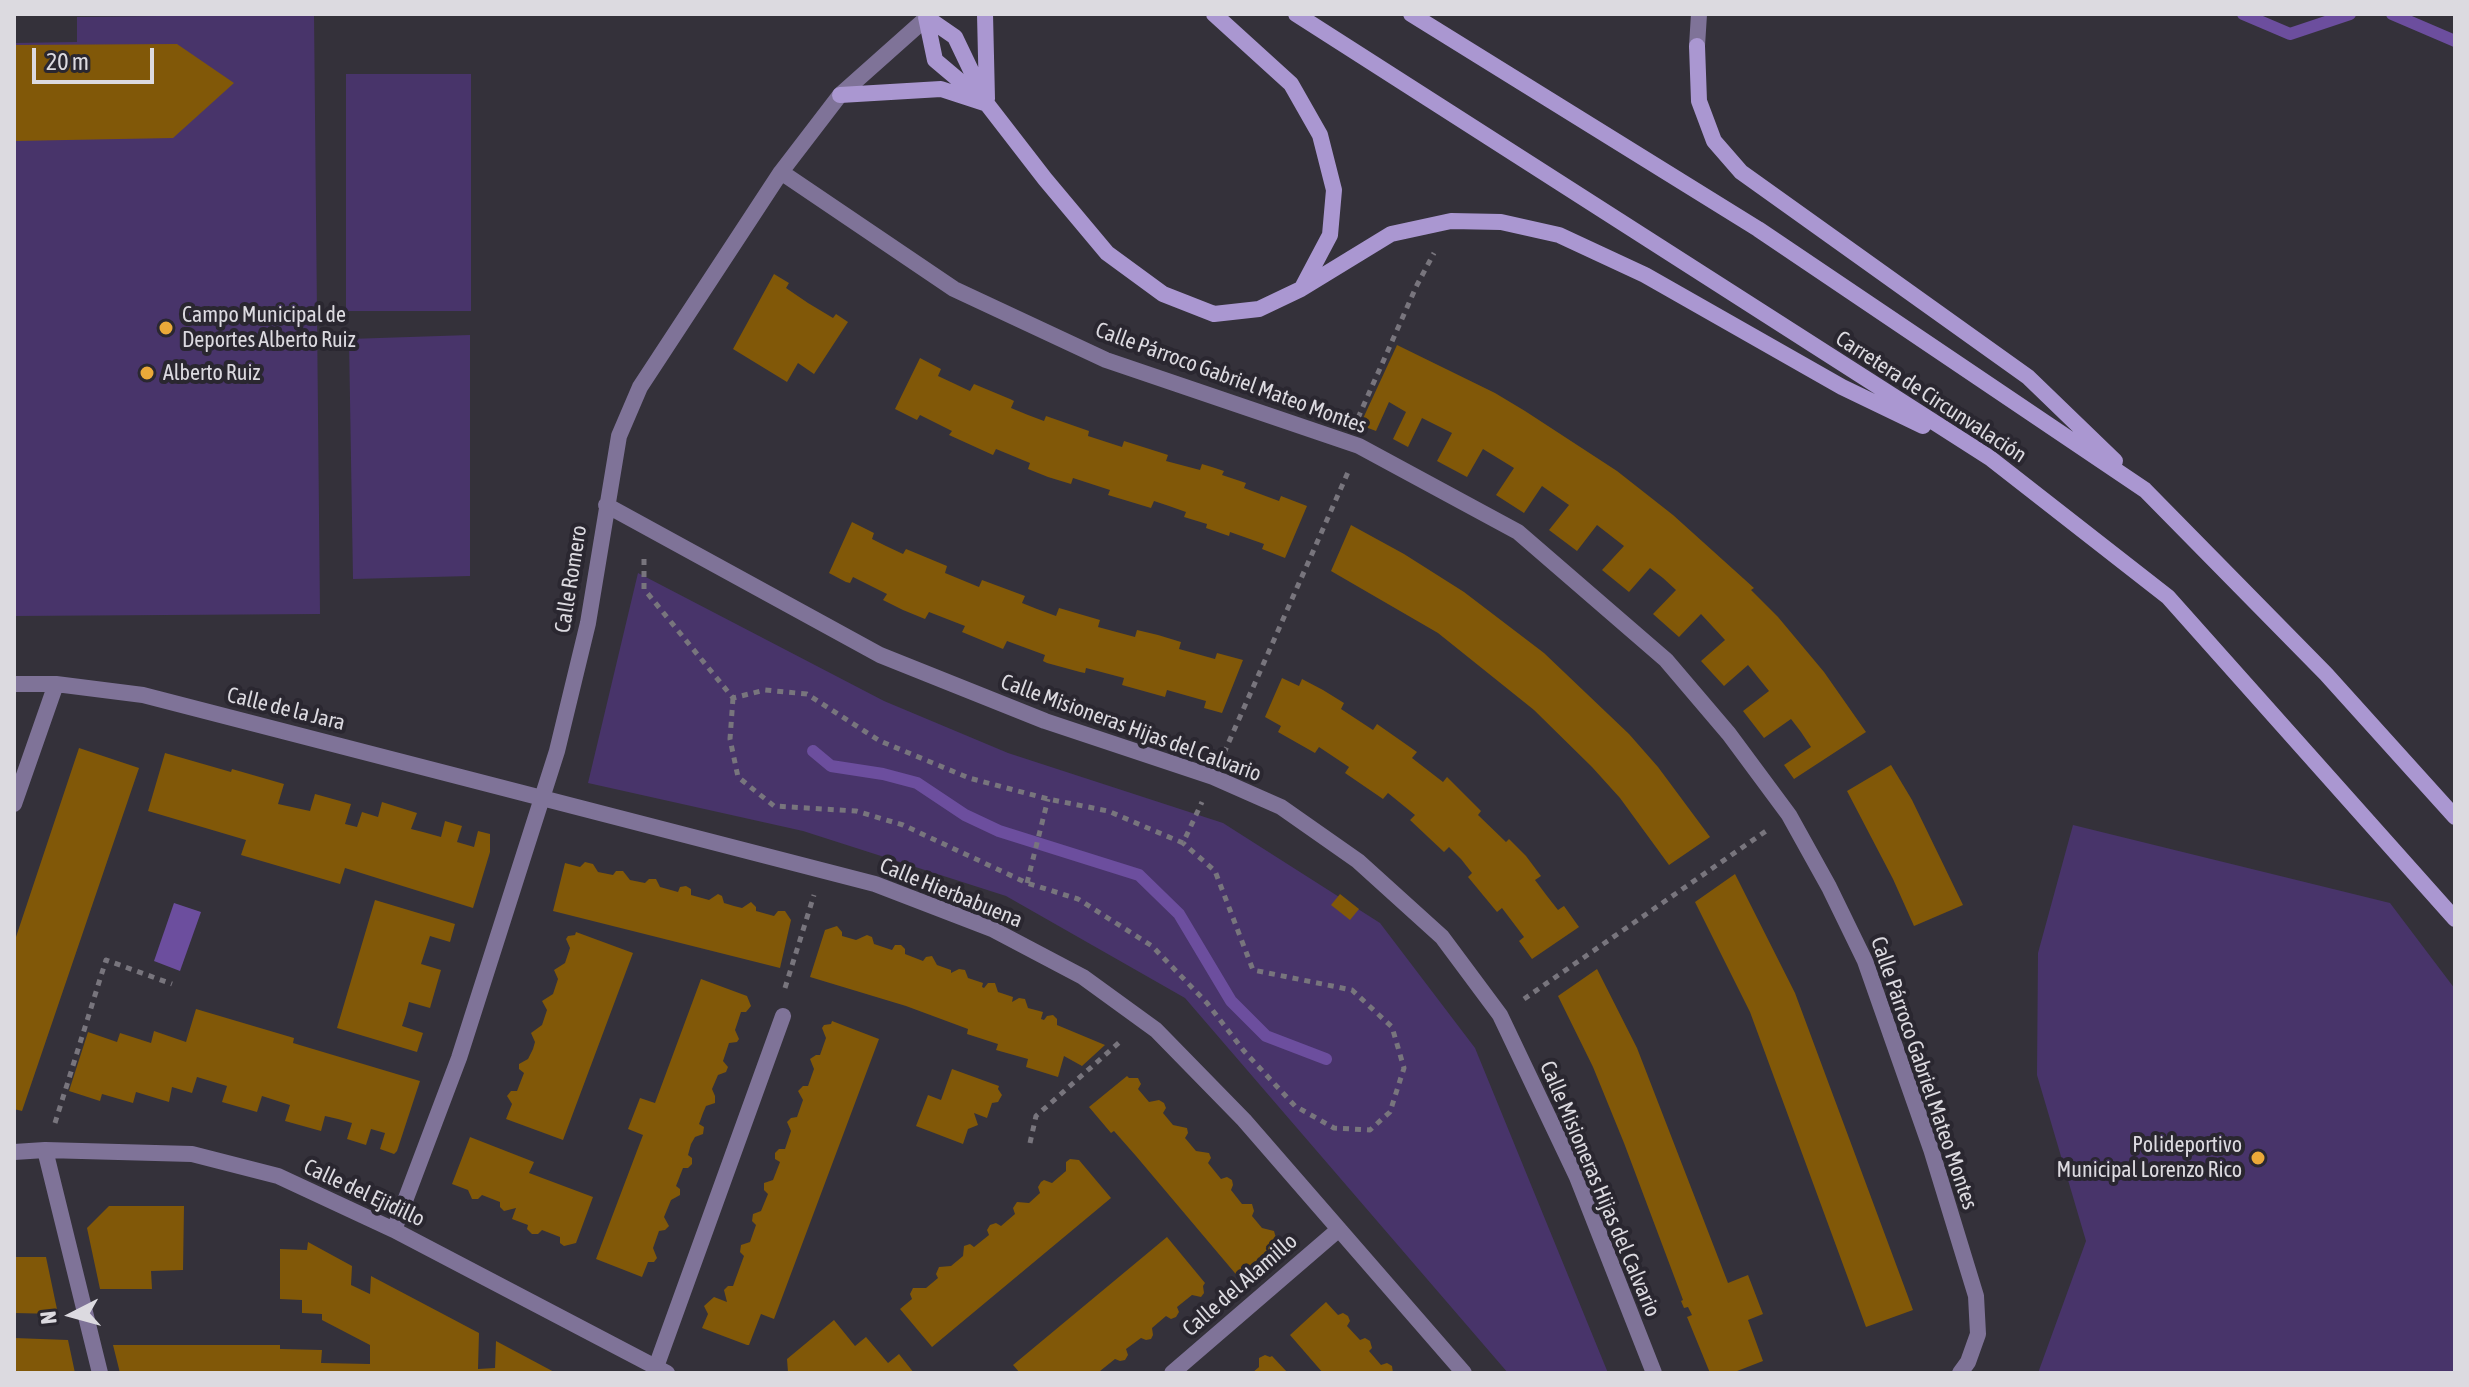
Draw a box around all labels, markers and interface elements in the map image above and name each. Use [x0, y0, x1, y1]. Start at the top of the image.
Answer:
scale bar [36, 32, 158, 82]
text: 20 m [46, 48, 89, 75]
place label: Campo Municipal de Deportes Alberto Ruiz [182, 302, 356, 354]
street label: Calle Párroco Gabriel Mateo Montes [1092, 317, 1370, 439]
marker: Campo Municipal de Deportes Alberto Ruiz [157, 319, 175, 337]
street label: Carretera de Circunvalación [1831, 325, 2031, 469]
place label: Alberto Ruiz [163, 360, 260, 386]
marker: Alberto Ruiz [138, 364, 156, 382]
street label: Calle Romero [549, 523, 593, 635]
street label: Calle Misioneras Hijas del Calvario [997, 669, 1265, 787]
street label: Calle de la Jara [224, 682, 348, 736]
street label: Calle Hierbabuena [876, 852, 1026, 934]
street label: Calle Párroco Gabriel Mateo Montes [1865, 933, 1983, 1213]
street label: Calle Misioneras Hijas del Calvario [1534, 1057, 1666, 1321]
place label: Polideportivo Municipal Lorenzo Rico [2057, 1132, 2242, 1184]
marker: Polideportivo Municipal Lorenzo Rico [2249, 1149, 2267, 1167]
street label: Calle del Ejidillo [299, 1153, 429, 1233]
street label: Calle del Alamillo [1177, 1228, 1303, 1342]
north arrow [32, 1275, 112, 1355]
text: N [35, 1310, 62, 1325]

